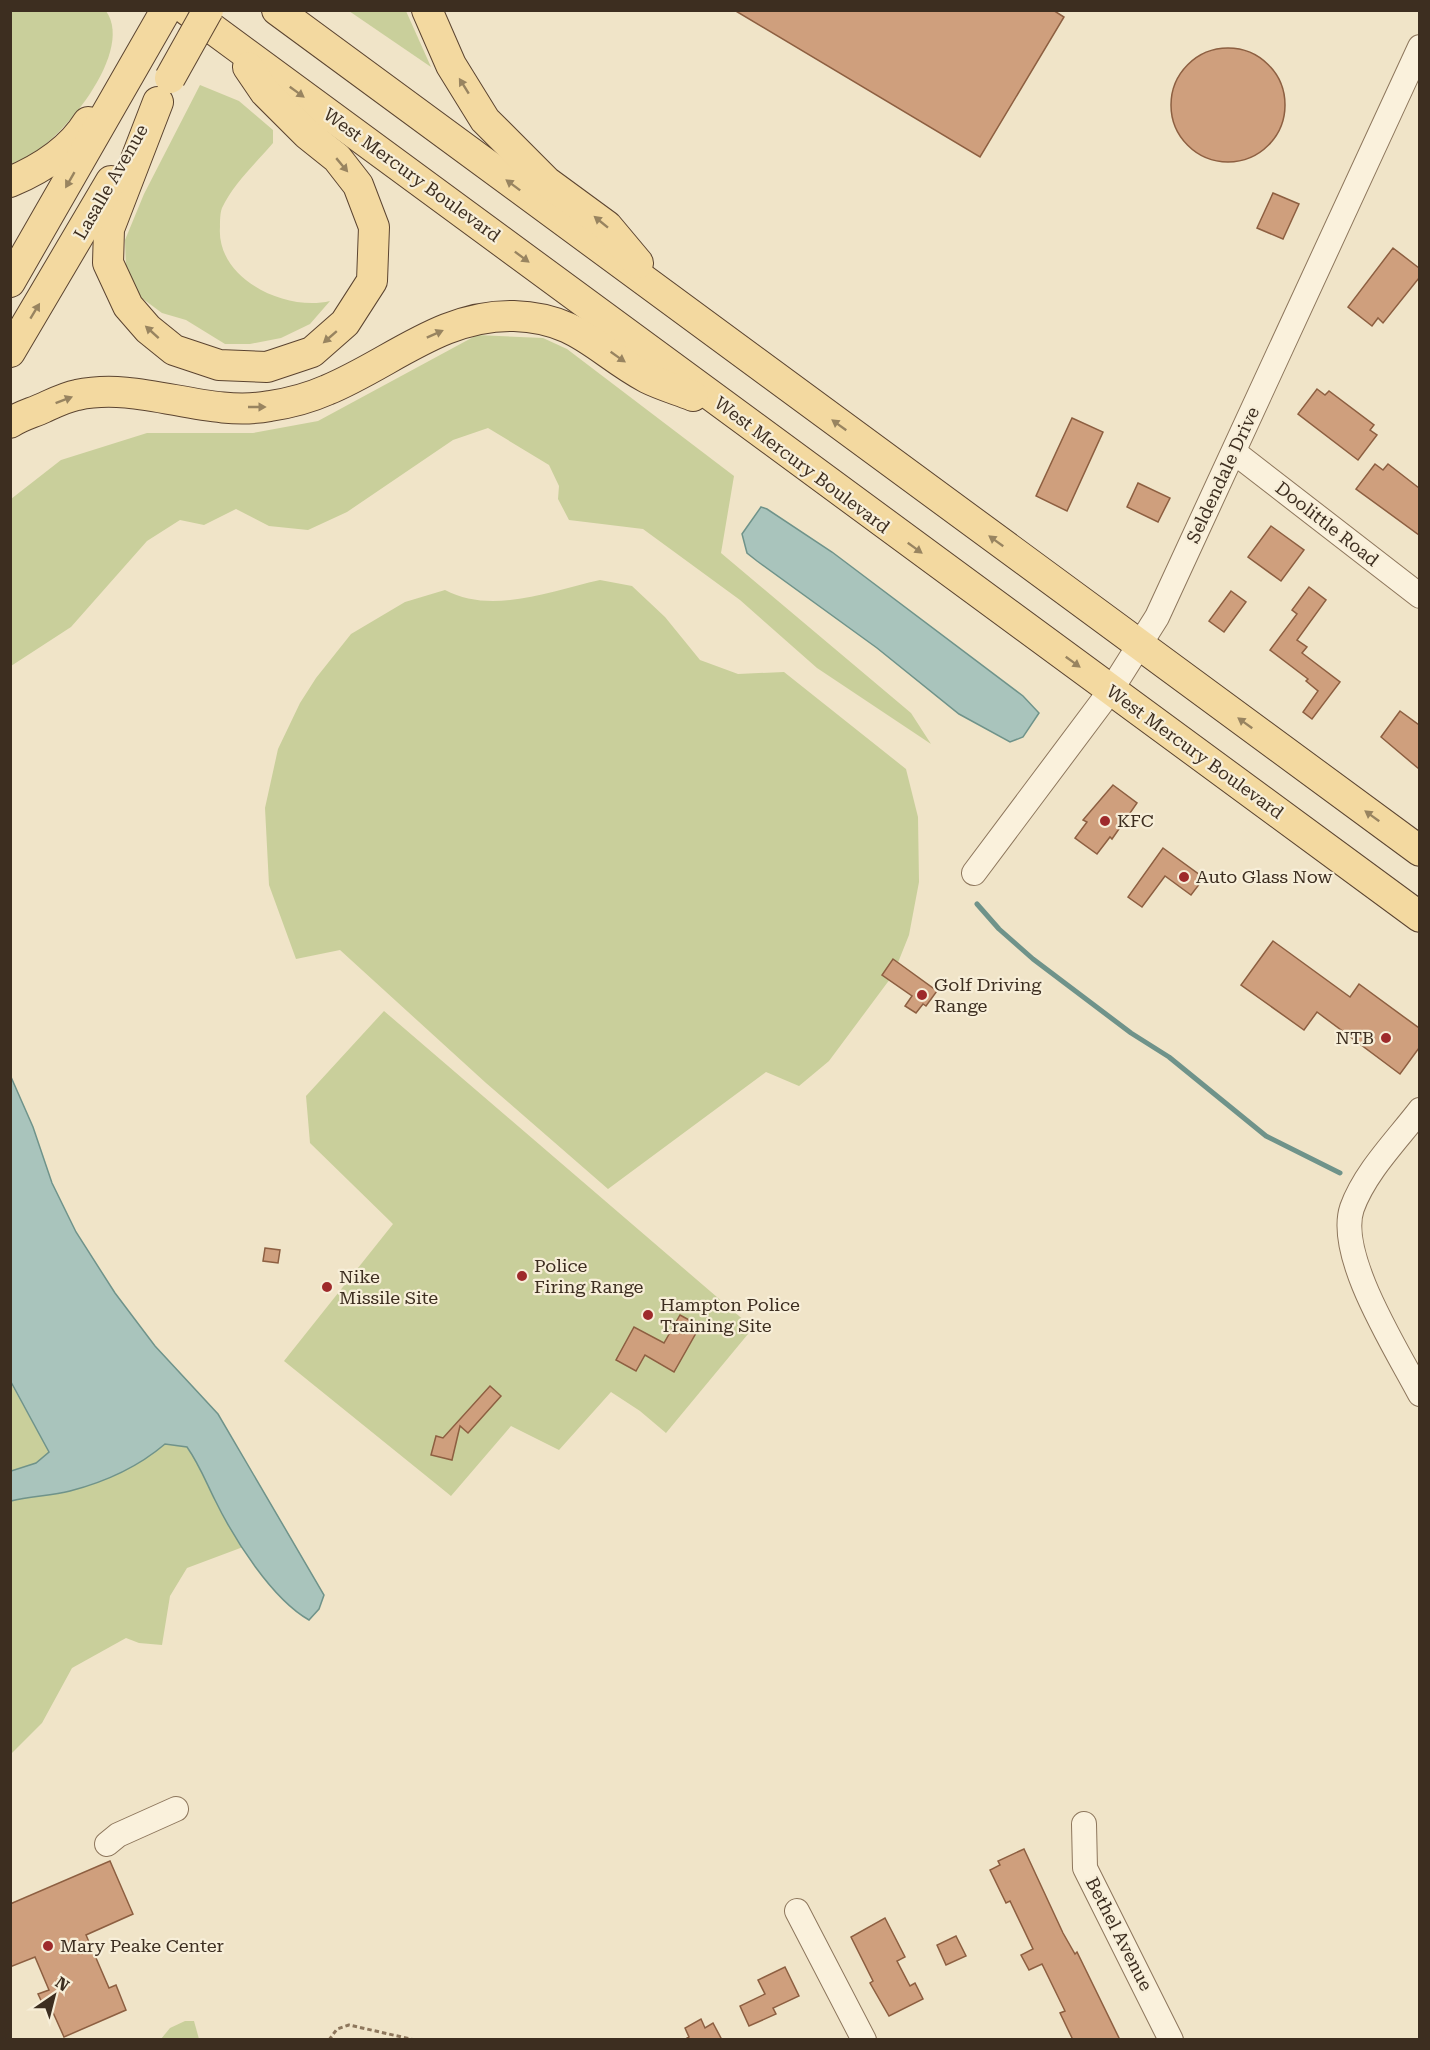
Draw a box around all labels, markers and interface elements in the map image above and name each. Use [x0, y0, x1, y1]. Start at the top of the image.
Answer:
one-way arrow [458, 78, 469, 94]
one-way arrow [290, 85, 305, 97]
street label: West Mercury Boulevard [320, 103, 505, 246]
street label: Lasalle Avenue [69, 120, 152, 243]
one-way arrow [335, 157, 348, 172]
one-way arrow [64, 172, 75, 188]
one-way arrow [506, 179, 521, 191]
one-way arrow [593, 215, 609, 228]
one-way arrow [515, 250, 530, 262]
one-way arrow [30, 303, 41, 319]
one-way arrow [145, 326, 160, 339]
one-way arrow [427, 329, 444, 338]
one-way arrow [323, 330, 338, 343]
one-way arrow [609, 352, 626, 363]
street label: West Mercury Boulevard [711, 392, 894, 538]
one-way arrow [55, 395, 73, 404]
one-way arrow [247, 402, 266, 412]
street label: Seldendale Drive [1182, 403, 1263, 546]
one-way arrow [831, 419, 847, 431]
street label: Doolittle Road [1271, 477, 1383, 571]
one-way arrow [988, 534, 1004, 547]
one-way arrow [906, 542, 922, 554]
one-way arrow [1065, 656, 1080, 668]
street label: West Mercury Boulevard [1103, 680, 1288, 823]
one-way arrow [1237, 717, 1253, 729]
place label: KFC [1117, 810, 1154, 831]
one-way arrow [1365, 810, 1381, 822]
marker: KFC [1098, 814, 1112, 828]
place label: Auto Glass Now [1196, 866, 1332, 887]
marker: Auto Glass Now [1177, 870, 1191, 884]
place label: Golf Driving Range [934, 974, 1042, 1016]
marker: Golf Driving Range [915, 988, 929, 1002]
place label: NTB [1336, 1027, 1374, 1048]
marker: NTB [1379, 1031, 1393, 1045]
place label: Police Firing Range [534, 1255, 644, 1297]
place label: Nike Missile Site [339, 1266, 438, 1308]
marker: Police Firing Range [515, 1269, 529, 1283]
marker: Nike Missile Site [320, 1280, 334, 1294]
place label: Hampton Police Training Site [660, 1294, 800, 1336]
marker: Hampton Police Training Site [641, 1308, 655, 1322]
street label: Bethel Avenue [1082, 1873, 1157, 1994]
place label: Mary Peake Center [60, 1935, 224, 1956]
marker: Mary Peake Center [41, 1939, 55, 1953]
north arrow [24, 1966, 84, 2026]
text: N [52, 1973, 73, 1995]

